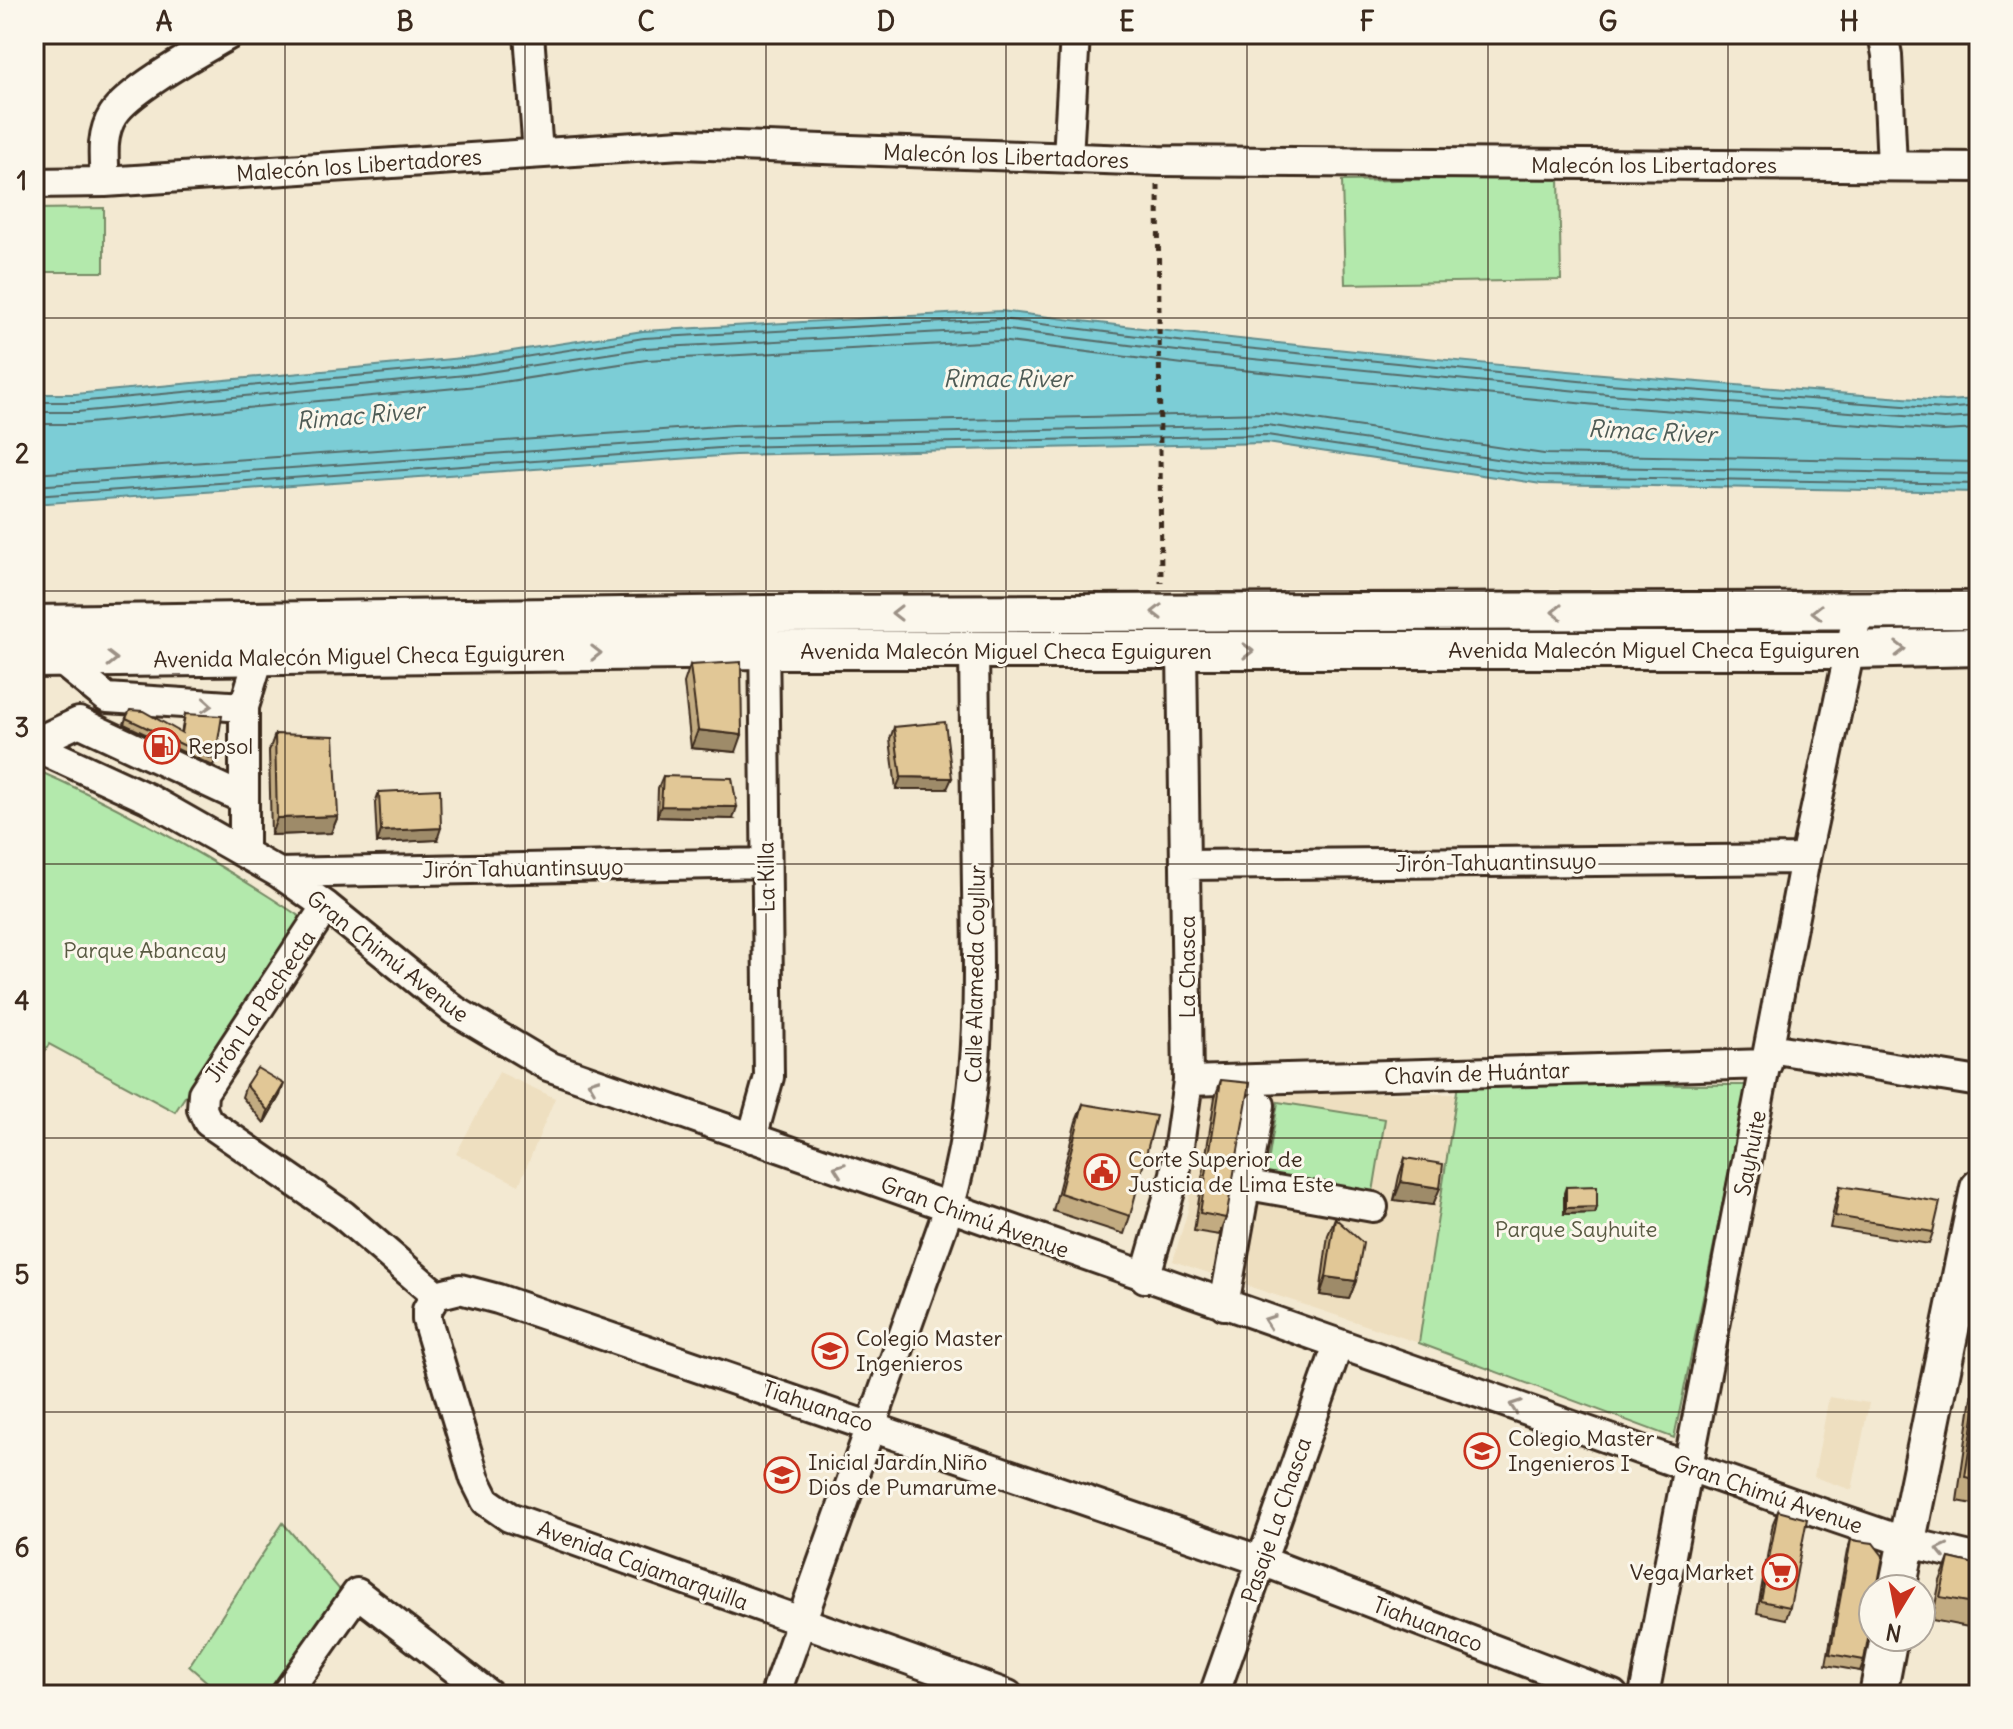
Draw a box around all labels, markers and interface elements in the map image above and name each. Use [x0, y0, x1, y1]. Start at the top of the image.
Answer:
text: A [156, 5, 173, 38]
text: B [396, 5, 414, 38]
text: C [637, 5, 655, 38]
text: D [877, 5, 895, 38]
text: E [1119, 5, 1135, 38]
text: F [1360, 5, 1375, 38]
text: G [1599, 5, 1618, 38]
text: H [1840, 5, 1858, 38]
street label: Malecón los Libertadores [883, 138, 1129, 174]
street label: Malecón los Libertadores [235, 142, 483, 188]
street label: Malecón los Libertadores [1531, 151, 1777, 179]
text: 1 [17, 164, 27, 197]
water label: Rimac River [943, 363, 1074, 393]
water label: Rimac River [295, 394, 428, 436]
water label: Rimac River [1587, 413, 1720, 450]
text: 2 [15, 437, 29, 470]
one-way arrow [1150, 603, 1163, 621]
one-way arrow [1550, 603, 1563, 621]
one-way arrow [1810, 603, 1823, 621]
one-way arrow [890, 604, 903, 622]
street label: Avenida Malecón Miguel Checa Eguiguren [1448, 636, 1860, 664]
street label: Avenida Malecón Miguel Checa Eguiguren [800, 637, 1212, 665]
street label: Avenida Malecón Miguel Checa Eguiguren [153, 638, 565, 674]
one-way arrow [1894, 640, 1907, 658]
one-way arrow [1242, 642, 1255, 660]
one-way arrow [590, 644, 603, 661]
one-way arrow [106, 650, 119, 668]
one-way arrow [201, 696, 214, 713]
text: 3 [15, 711, 29, 744]
fuel station icon: Repsol [143, 727, 181, 765]
place label: Repsol [188, 732, 253, 760]
street label: La Killa [751, 841, 781, 913]
street label: Jirón Tahuantinsuyo [1395, 846, 1597, 878]
street label: Jirón Tahuantinsuyo [422, 852, 624, 884]
street label: Calle Alameda Coyllur [959, 865, 991, 1083]
street label: Gran Chimú Avenue [301, 884, 475, 1028]
street label: La Chasca [1173, 916, 1201, 1018]
street label: Jirón La Pachecta [199, 925, 321, 1087]
park label: Parque Abancay [63, 936, 227, 964]
text: 4 [14, 984, 30, 1017]
street label: Chavín de Huántar [1384, 1056, 1570, 1090]
one-way arrow [587, 1077, 601, 1094]
street label: Sayhuite [1728, 1108, 1772, 1198]
place label: Corte Superior de Justicia de Lima Este [1128, 1145, 1334, 1198]
public building icon: Corte Superior de Justicia de Lima Este [1083, 1153, 1121, 1191]
one-way arrow [833, 1162, 847, 1179]
street label: Gran Chimú Avenue [877, 1170, 1073, 1264]
park label: Parque Sayhuite [1495, 1215, 1657, 1243]
text: 5 [15, 1258, 30, 1291]
one-way arrow [1263, 1315, 1277, 1331]
place label: Colegio Master Ingenieros [856, 1324, 1003, 1377]
school or university icon: Colegio Master Ingenieros [811, 1332, 849, 1370]
street label: Tiahuanaco [759, 1374, 877, 1438]
one-way arrow [1508, 1400, 1522, 1416]
place label: Colegio Master Ingenieros I [1508, 1424, 1655, 1477]
school or university icon: Colegio Master Ingenieros I [1463, 1432, 1501, 1470]
street label: Pasaje La Chasca [1235, 1434, 1317, 1606]
place label: Inicial Jardín Niño Dios de Pumarume [808, 1448, 997, 1501]
street label: Gran Chimú Avenue [1670, 1448, 1866, 1540]
school or university icon: Inicial Jardín Niño Dios de Pumarume [763, 1456, 801, 1494]
street label: Avenida Cajamarquilla [534, 1514, 752, 1616]
text: 6 [14, 1531, 30, 1564]
one-way arrow [1936, 1542, 1950, 1559]
supermarket icon: Vega Market [1761, 1553, 1799, 1591]
place label: Vega Market [1630, 1558, 1754, 1586]
north arrow [1857, 1573, 1937, 1653]
street label: Tiahuanaco [1369, 1590, 1487, 1658]
text: N [1884, 1618, 1903, 1648]

